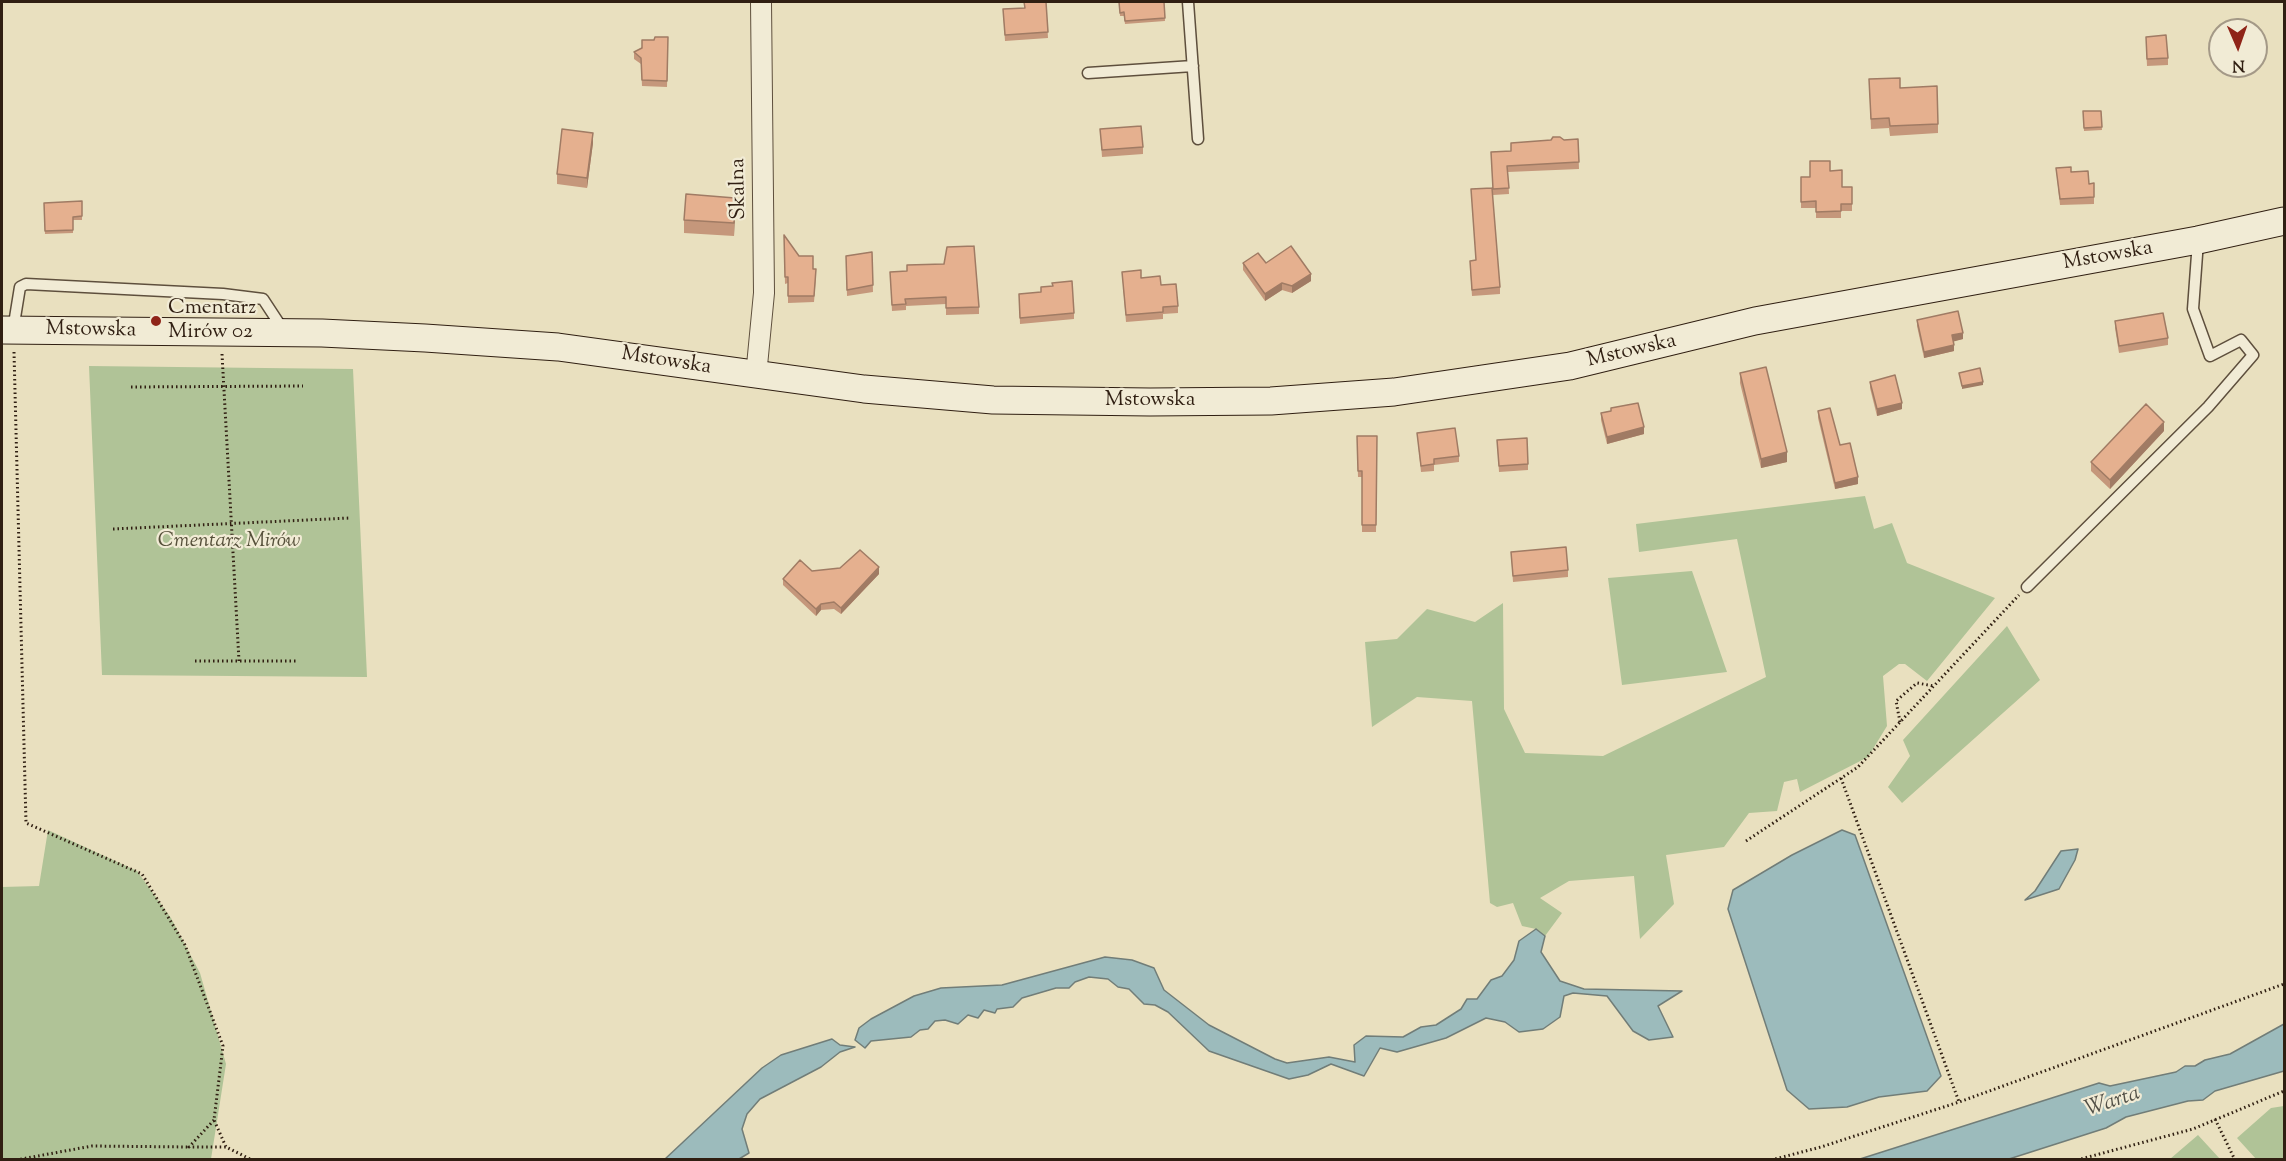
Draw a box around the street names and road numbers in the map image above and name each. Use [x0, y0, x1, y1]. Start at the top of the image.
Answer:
street label: Skalna [727, 158, 753, 220]
street label: Mstowska [2061, 237, 2155, 277]
street label: Mstowska [45, 318, 137, 344]
street label: Mstowska [1585, 330, 1679, 374]
street label: Mstowska [619, 342, 713, 382]
street label: Mstowska [1105, 388, 1195, 414]

